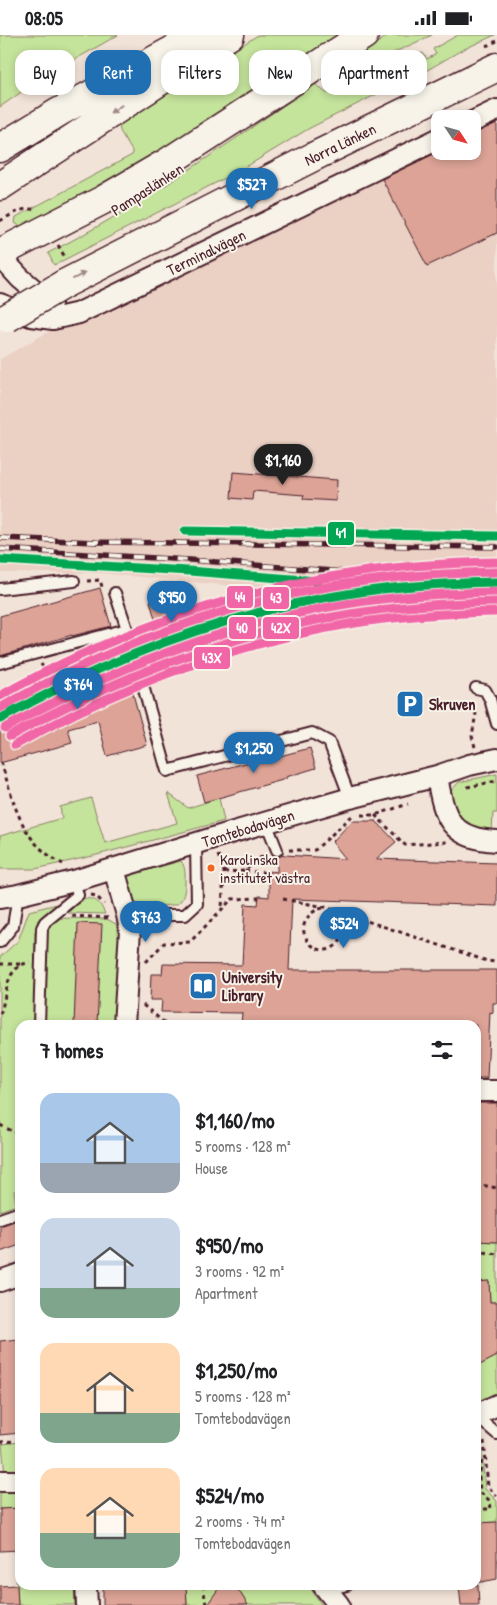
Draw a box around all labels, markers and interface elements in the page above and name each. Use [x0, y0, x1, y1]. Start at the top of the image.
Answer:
text: 08:05 [25, 5, 63, 31]
chip: Buy [15, 50, 75, 95]
chip: Rent [85, 50, 151, 95]
chip: Filters [161, 50, 239, 95]
chip: New [249, 50, 311, 95]
chip: Apartment [321, 50, 427, 95]
one-way arrow [109, 104, 123, 114]
north arrow [431, 110, 481, 160]
map controls [431, 110, 481, 160]
street label: Norra Länken [301, 117, 379, 171]
street label: Pampaslänken [107, 157, 187, 221]
pin: $527 [222, 167, 282, 210]
text: $527 [237, 173, 267, 195]
street label: Terminalvägen [163, 223, 249, 281]
one-way arrow [72, 272, 86, 280]
pin: $1,160 [242, 443, 324, 486]
text: $1,160 [265, 449, 301, 471]
line badge: 41 [327, 521, 355, 546]
text: 41 [336, 523, 346, 542]
pin: $950 [142, 581, 202, 623]
line badge: 44 [226, 585, 254, 609]
text: $950 [158, 586, 186, 608]
line badge: 43 [262, 586, 290, 610]
text: 44 [235, 587, 246, 606]
text: 43 [270, 588, 282, 607]
line badge: 40 [228, 616, 257, 640]
line badge: 42X [262, 616, 300, 640]
text: 40 [236, 618, 248, 637]
text: 42X [271, 618, 292, 637]
line badge: 43X [193, 646, 231, 670]
text: 43X [202, 648, 223, 667]
pin: $764 [48, 667, 108, 710]
text: $764 [64, 673, 92, 695]
parking icon: Skruven [395, 689, 425, 719]
place label: Skruven [429, 693, 476, 715]
pin: $1,250 [213, 731, 295, 774]
text: $1,250 [235, 737, 273, 759]
street label: Tomtebodavägen [199, 803, 297, 853]
place label: Karolinska institutet västra [220, 849, 310, 888]
marker: Karolinska institutet västra [206, 863, 216, 873]
pin: $763 [116, 901, 176, 943]
text: $763 [131, 906, 161, 928]
pin: $524 [314, 907, 374, 949]
text: $524 [330, 912, 358, 934]
place label: University Library [222, 966, 283, 1007]
library icon: University Library [188, 971, 218, 1001]
text: 7 homes [40, 1036, 103, 1065]
icon: filters [428, 1036, 456, 1064]
text: $1,160/mo [195, 1106, 275, 1135]
icon: home [80, 1113, 140, 1173]
text: 5 rooms · 128 m² [195, 1135, 291, 1157]
text: House [195, 1157, 228, 1179]
text: $950/mo [195, 1231, 263, 1260]
icon: home [80, 1238, 140, 1298]
text: 3 rooms · 92 m² [195, 1260, 284, 1282]
text: Apartment [195, 1282, 258, 1304]
text: $1,250/mo [195, 1356, 277, 1385]
icon: home [80, 1363, 140, 1423]
text: 5 rooms · 128 m² [195, 1385, 291, 1407]
text: Tomtebodavägen [195, 1407, 291, 1429]
text: $524/mo [195, 1481, 264, 1510]
icon: home [80, 1488, 140, 1548]
text: 2 rooms · 74 m² [195, 1510, 285, 1532]
text: Tomtebodavägen [195, 1532, 291, 1554]

